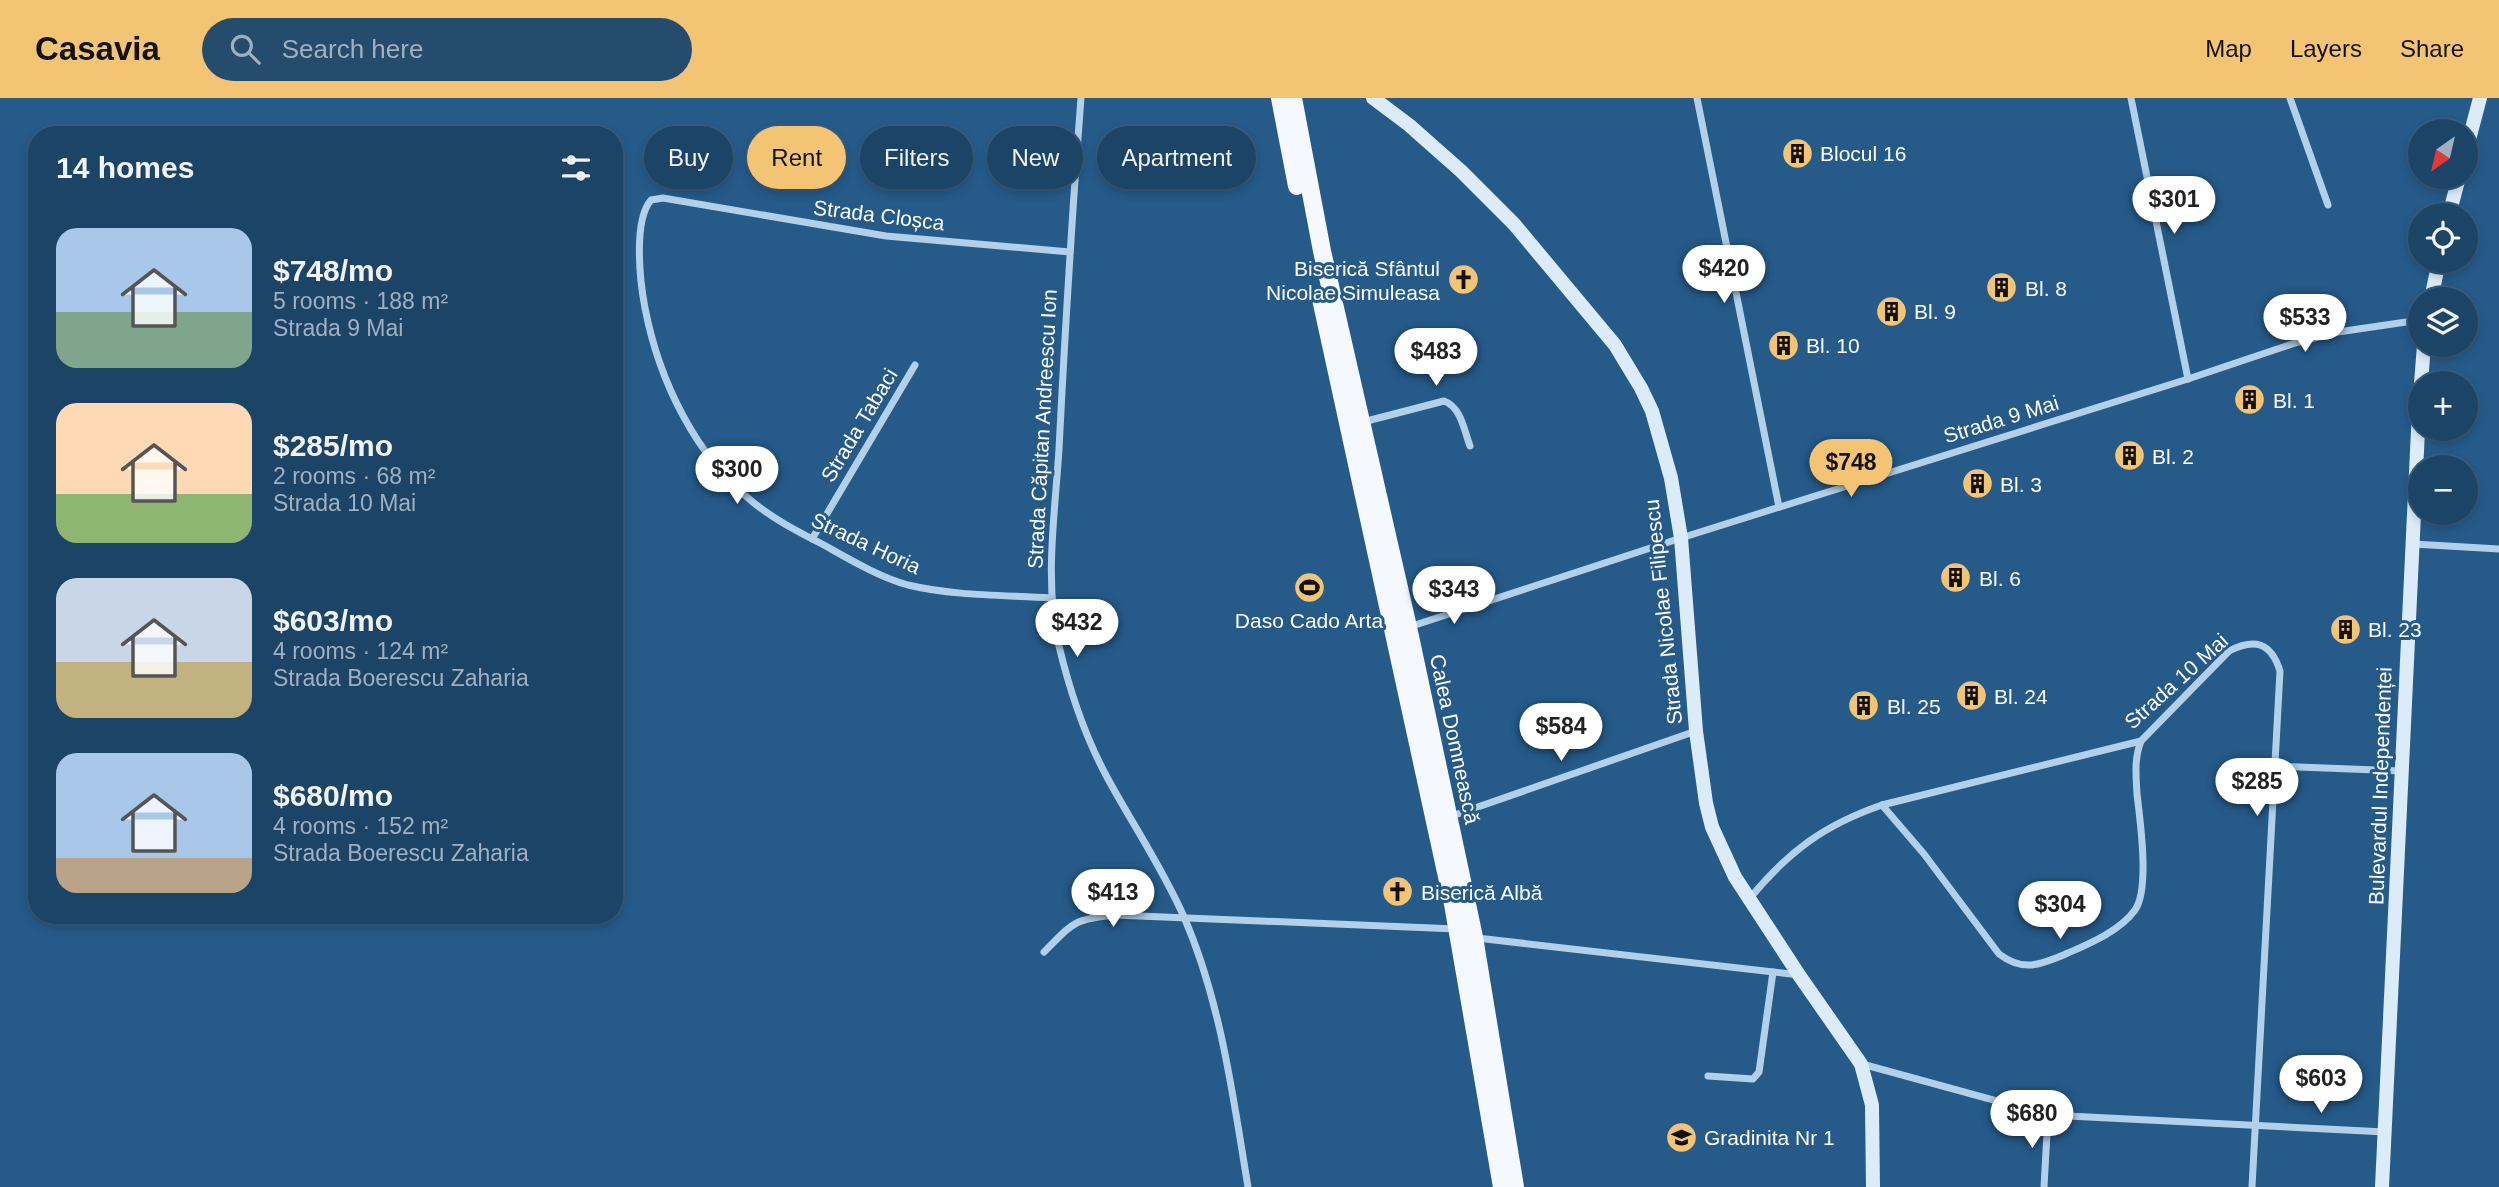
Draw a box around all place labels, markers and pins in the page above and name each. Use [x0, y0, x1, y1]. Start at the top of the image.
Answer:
building icon: Blocul 16 [1780, 136, 1814, 170]
place label: Blocul 16 [1820, 142, 1906, 165]
pin: $301 [2133, 176, 2215, 236]
pin: $420 [1683, 246, 1765, 305]
place label: Biserică Sfântul Nicolae Simuleasa [1266, 257, 1440, 304]
church icon: Biserică Sfântul Nicolae Simuleasa [1446, 263, 1480, 297]
building icon: Bl. 8 [1985, 271, 2019, 305]
place label: Bl. 8 [2025, 277, 2067, 300]
building icon: Bl. 9 [1874, 294, 1908, 328]
pin: $533 [2264, 294, 2346, 354]
place label: Bl. 9 [1914, 300, 1956, 323]
pin: $483 [1395, 328, 1477, 388]
building icon: Bl. 10 [1766, 328, 1800, 362]
place label: Bl. 10 [1806, 334, 1860, 357]
building icon: Bl. 1 [2233, 383, 2267, 417]
place label: Bl. 1 [2273, 389, 2315, 412]
building icon: Bl. 2 [2112, 439, 2146, 473]
pin: $748 [1810, 440, 1892, 499]
place label: Bl. 2 [2152, 445, 2194, 468]
pin: $300 [696, 446, 778, 506]
building icon: Bl. 3 [1960, 467, 1994, 501]
place label: Bl. 3 [2000, 473, 2042, 496]
building icon: Bl. 6 [1939, 561, 1973, 595]
pin: $343 [1413, 566, 1495, 626]
place label: Bl. 6 [1979, 567, 2021, 590]
sports icon: Daso Cado Arta [1292, 571, 1326, 605]
pin: $432 [1036, 600, 1118, 659]
place label: Daso Cado Arta [1235, 609, 1383, 632]
building icon: Bl. 23 [2328, 612, 2362, 646]
place label: Bl. 23 [2368, 618, 2422, 641]
building icon: Bl. 24 [1954, 679, 1988, 713]
place label: Bl. 24 [1994, 685, 2048, 708]
building icon: Bl. 25 [1847, 689, 1881, 723]
place label: Bl. 25 [1887, 695, 1941, 718]
pin: $584 [1520, 704, 1602, 763]
pin: $285 [2216, 758, 2298, 818]
pin: $413 [1072, 870, 1154, 929]
church icon: Biserică Albă [1381, 875, 1415, 909]
place label: Biserică Albă [1421, 881, 1543, 904]
pin: $304 [2019, 882, 2101, 941]
pin: $603 [2280, 1056, 2362, 1115]
pin: $680 [1991, 1090, 2073, 1150]
school or university icon: Gradinita Nr 1 [1664, 1120, 1698, 1154]
place label: Gradinita Nr 1 [1704, 1126, 1835, 1149]

